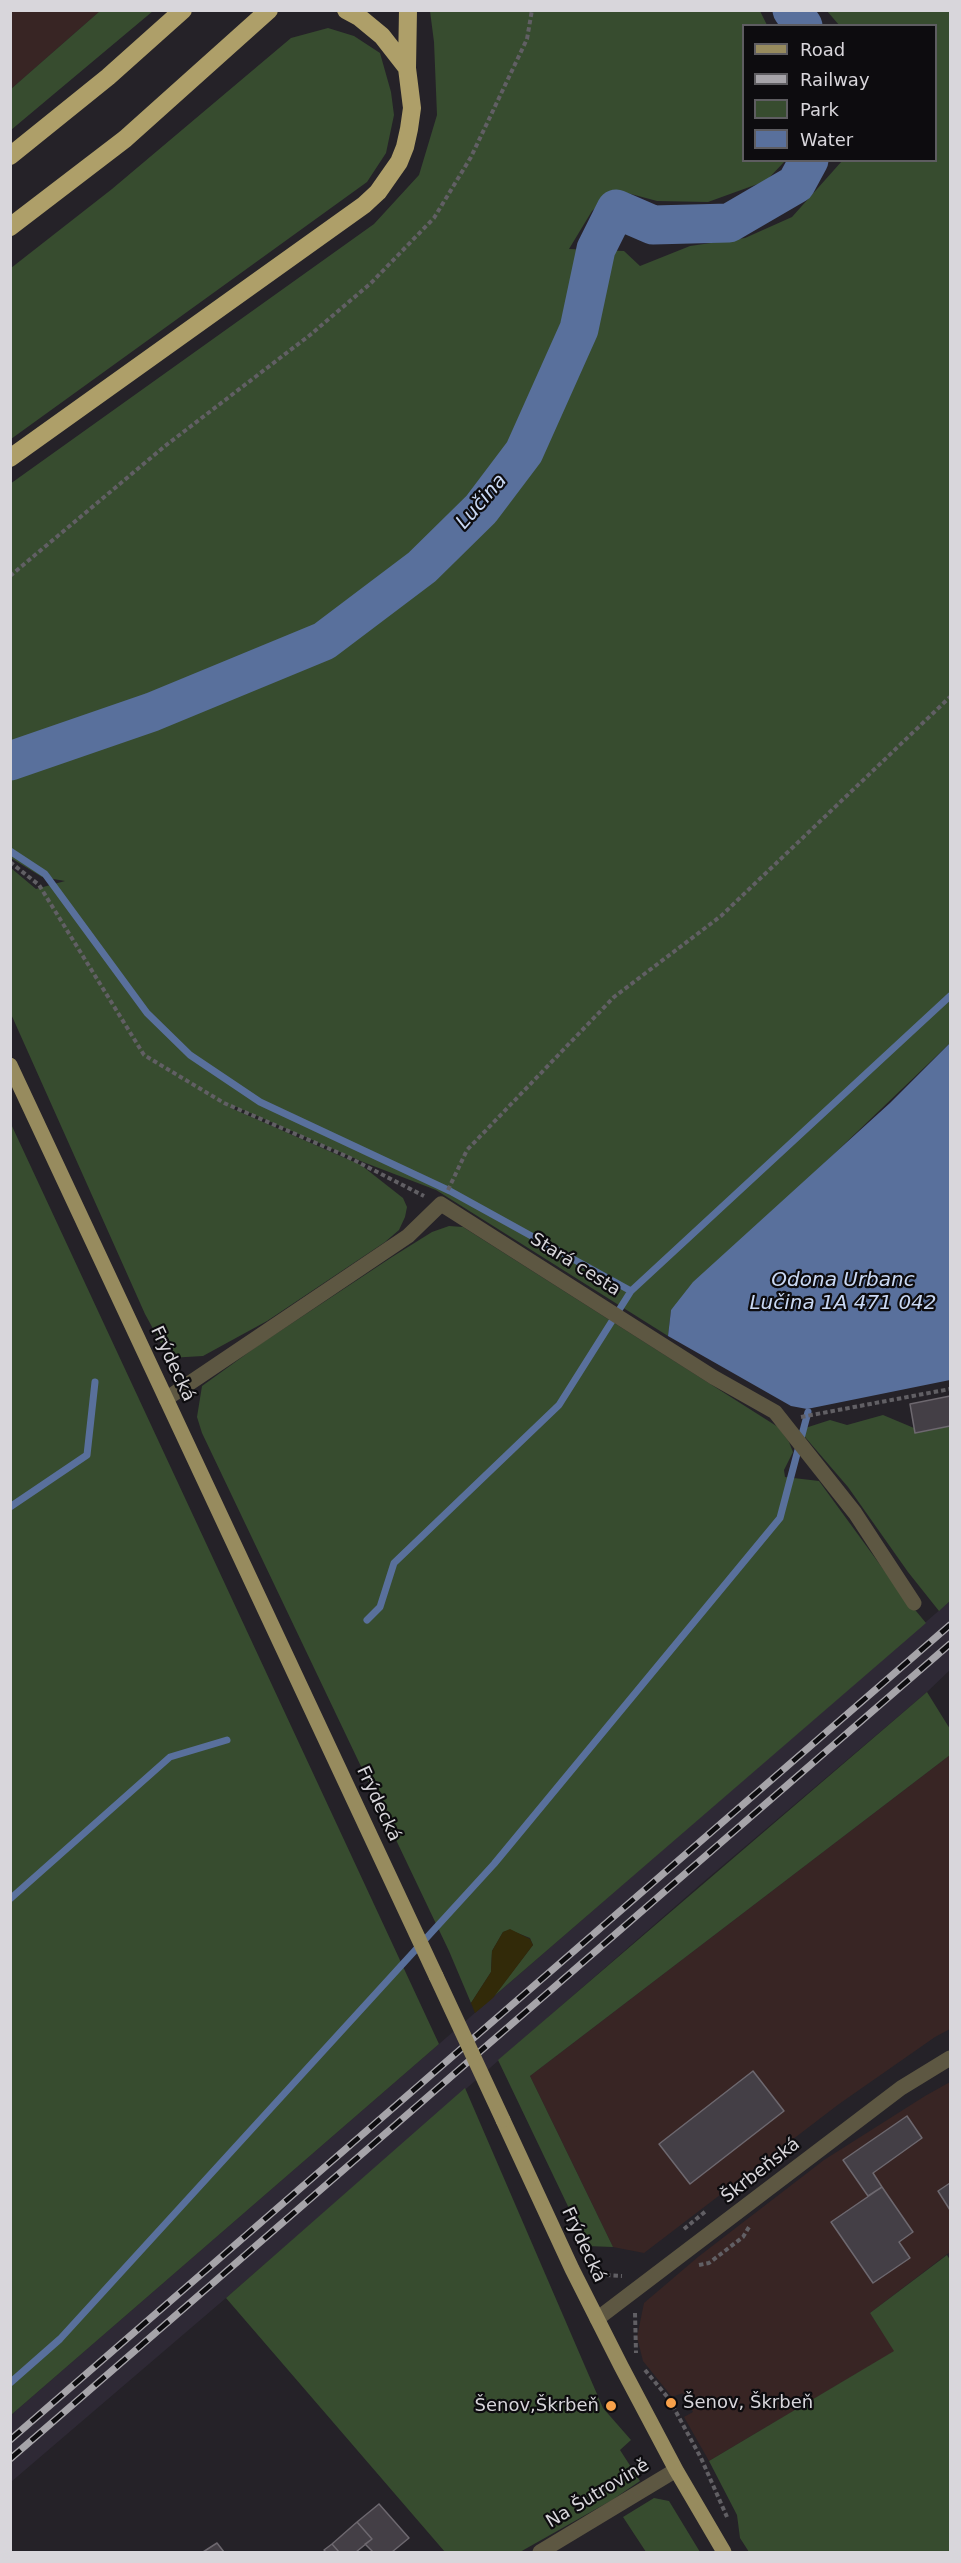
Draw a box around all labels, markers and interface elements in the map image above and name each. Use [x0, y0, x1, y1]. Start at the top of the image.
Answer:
legend [742, 24, 937, 162]
text: Road [800, 39, 845, 60]
text: Railway [800, 69, 870, 90]
text: Park [800, 99, 839, 120]
text: Water [800, 129, 853, 150]
water label: Lučina [452, 469, 512, 535]
street label: Stará cesta [526, 1229, 624, 1301]
water label: Odona Urbanc Lučina 1A 471 042 [749, 1269, 937, 1316]
street label: Frýdecká [145, 1323, 199, 1405]
street label: Frýdecká [351, 1763, 405, 1845]
street label: Škrbeňská [717, 2134, 805, 2208]
street label: Frýdecká [556, 2204, 610, 2286]
place label: Šenov, Škrbeň [683, 2392, 813, 2414]
place label: Šenov,Škrbeň [475, 2395, 599, 2417]
marker: Šenov, Škrbeň [664, 2396, 678, 2410]
marker: Šenov,Škrbeň [604, 2399, 618, 2413]
street label: Na Šutrovině [543, 2455, 653, 2533]

